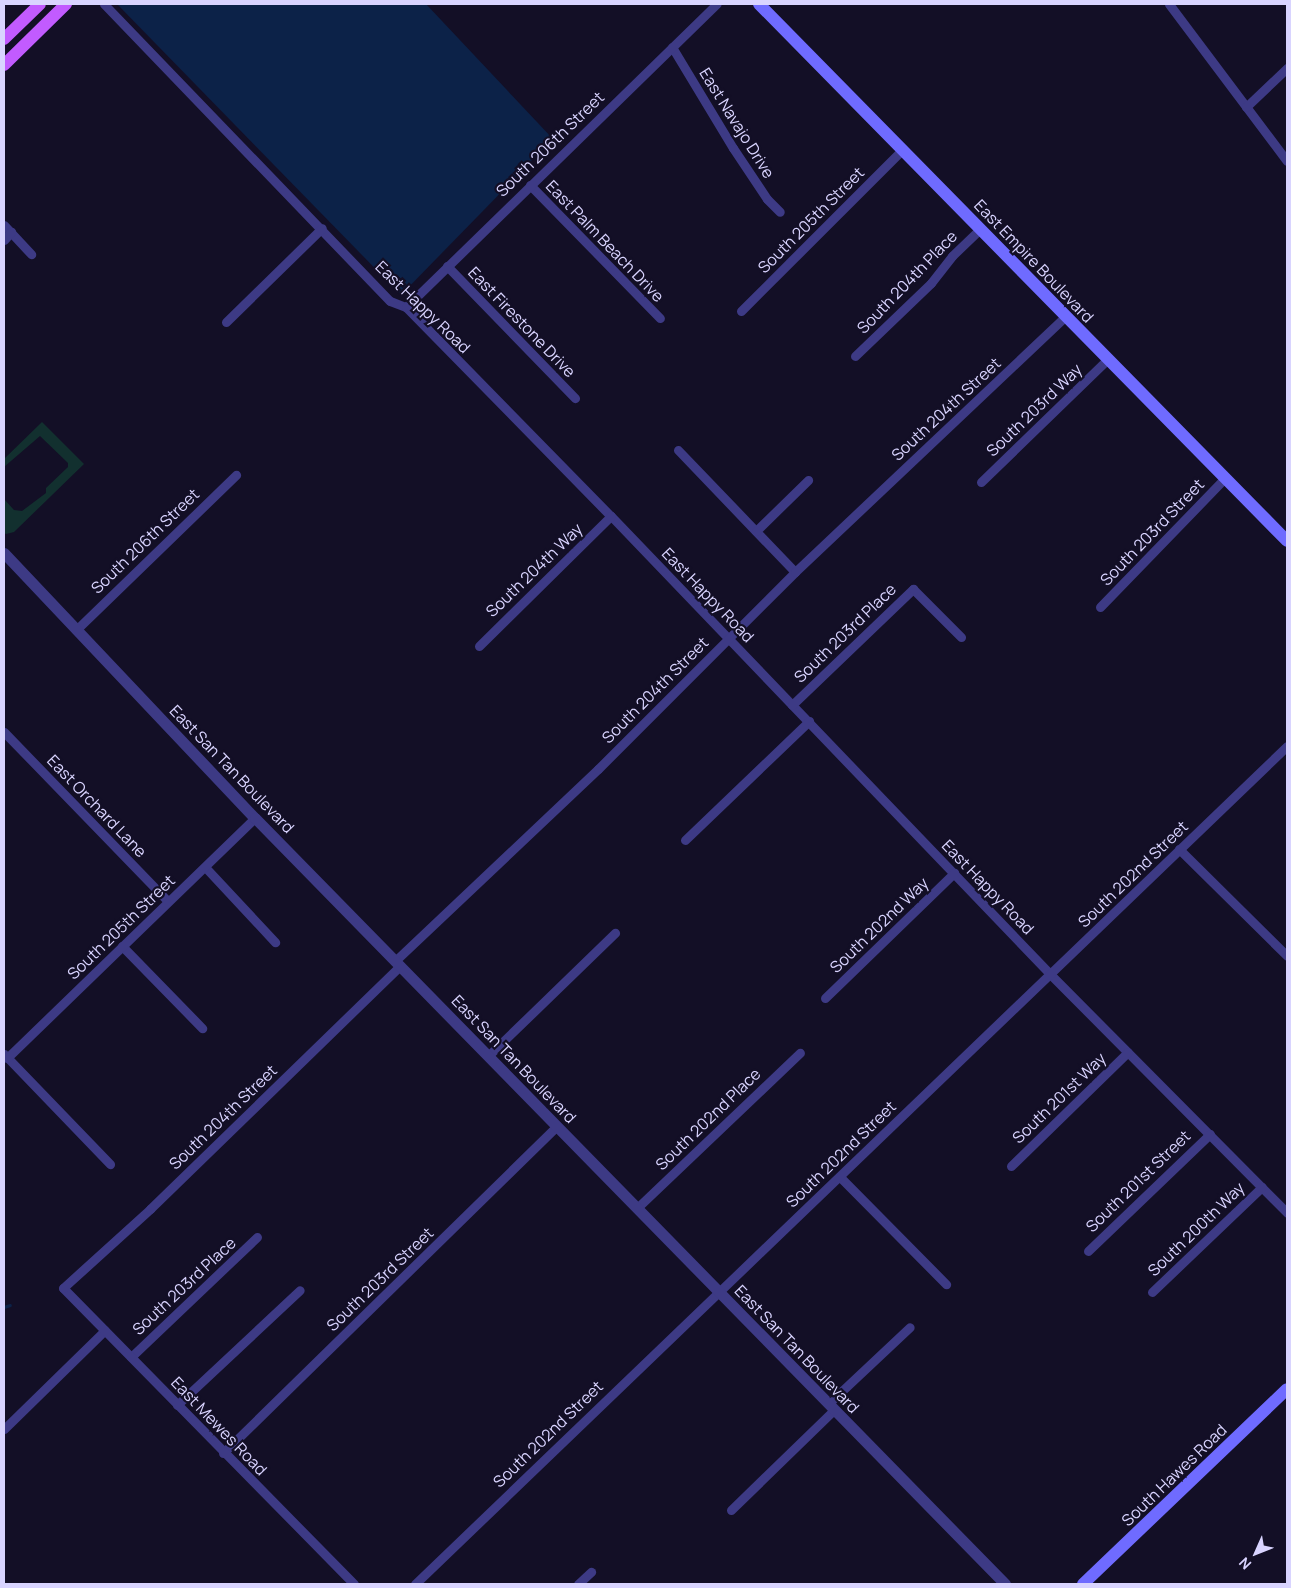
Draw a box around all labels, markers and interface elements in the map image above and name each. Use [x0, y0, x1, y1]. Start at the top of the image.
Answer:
street label: East Navajo Drive [695, 64, 779, 182]
street label: South 206th Street [492, 87, 608, 201]
street label: South 205th Street [754, 163, 868, 277]
street label: East Palm Beach Drive [542, 176, 668, 306]
street label: East Empire Boulevard [970, 196, 1098, 326]
street label: South 204th Place [853, 227, 961, 337]
street label: East Happy Road [372, 257, 474, 357]
street label: East Firestone Drive [464, 263, 580, 381]
street label: South 204th Street [887, 353, 1005, 465]
street label: South 203rd Way [982, 360, 1086, 460]
street label: South 203rd Street [1096, 475, 1208, 589]
street label: South 206th Street [87, 484, 203, 598]
street label: South 204th Way [482, 519, 586, 621]
street label: East Happy Road [658, 544, 758, 646]
street label: South 203rd Place [790, 579, 900, 687]
street label: South 204th Street [598, 633, 712, 747]
street label: East San Tan Boulevard [166, 701, 298, 837]
street label: East Orchard Lane [43, 751, 151, 861]
street label: South 202nd Street [1074, 817, 1192, 931]
street label: East Happy Road [938, 836, 1038, 938]
street label: South 205th Street [63, 871, 179, 983]
street label: South 202nd Way [826, 873, 932, 977]
street label: East San Tan Boulevard [448, 991, 580, 1127]
street label: South 201st Way [1008, 1049, 1110, 1147]
street label: South 204th Street [165, 1061, 281, 1173]
street label: South 202nd Place [652, 1064, 764, 1174]
street label: South 202nd Street [782, 1097, 900, 1211]
street label: South 201st Street [1082, 1126, 1194, 1236]
street label: South 200th Way [1144, 1178, 1248, 1280]
street label: South 203rd Street [323, 1223, 437, 1335]
street label: South 203rd Place [128, 1233, 240, 1339]
street label: East San Tan Boulevard [731, 1281, 863, 1417]
street label: East Mewes Road [167, 1373, 271, 1479]
street label: South 202nd Street [489, 1377, 607, 1491]
street label: South Hawes Road [1118, 1420, 1230, 1530]
north arrow [1231, 1528, 1281, 1578]
text: N [1235, 1554, 1255, 1574]

